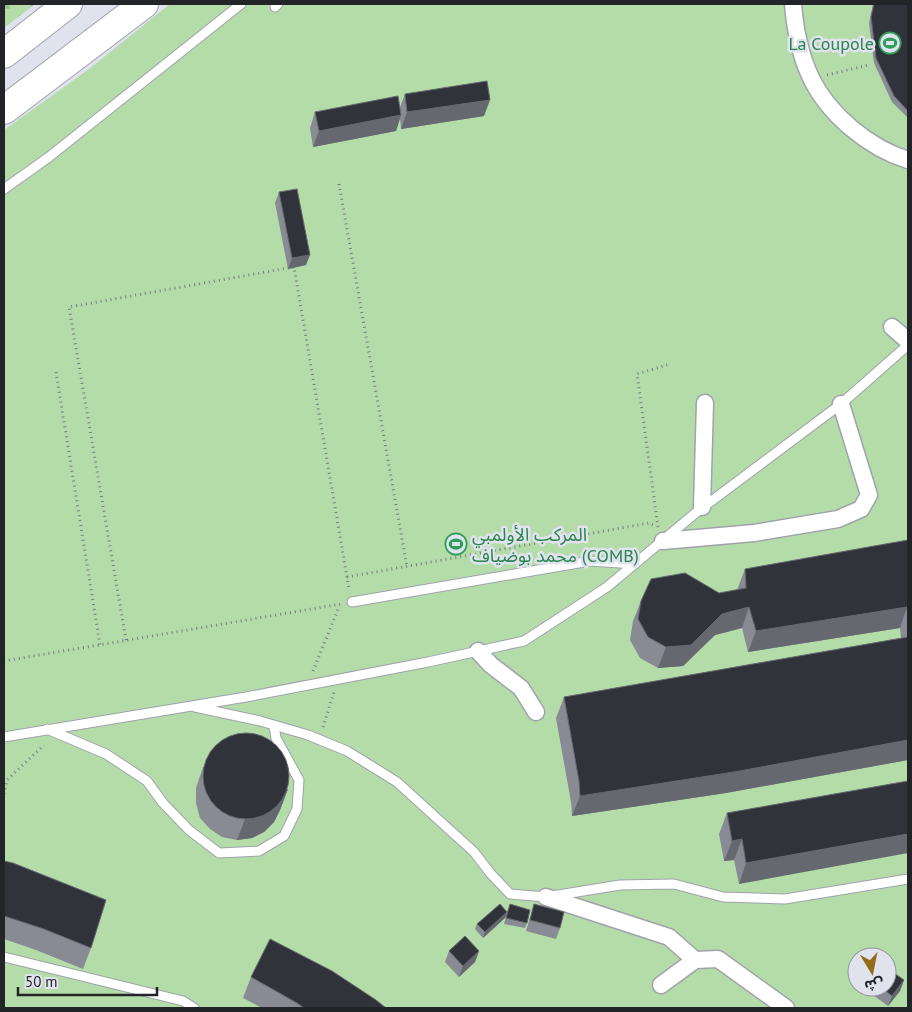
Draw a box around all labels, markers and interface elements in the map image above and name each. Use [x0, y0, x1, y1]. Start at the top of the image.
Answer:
sports icon: La Coupole [878, 31, 902, 55]
place label: La Coupole [789, 32, 874, 55]
place label: المركب الأولمبي محمد بوضياف (COMB) [472, 523, 639, 567]
sports icon: المركب الأولمبي محمد بوضياف (COMB) [444, 532, 468, 556]
north arrow [847, 947, 897, 997]
scale bar [18, 964, 156, 996]
text: 50 m [25, 972, 58, 991]
text: ش [863, 974, 885, 995]

